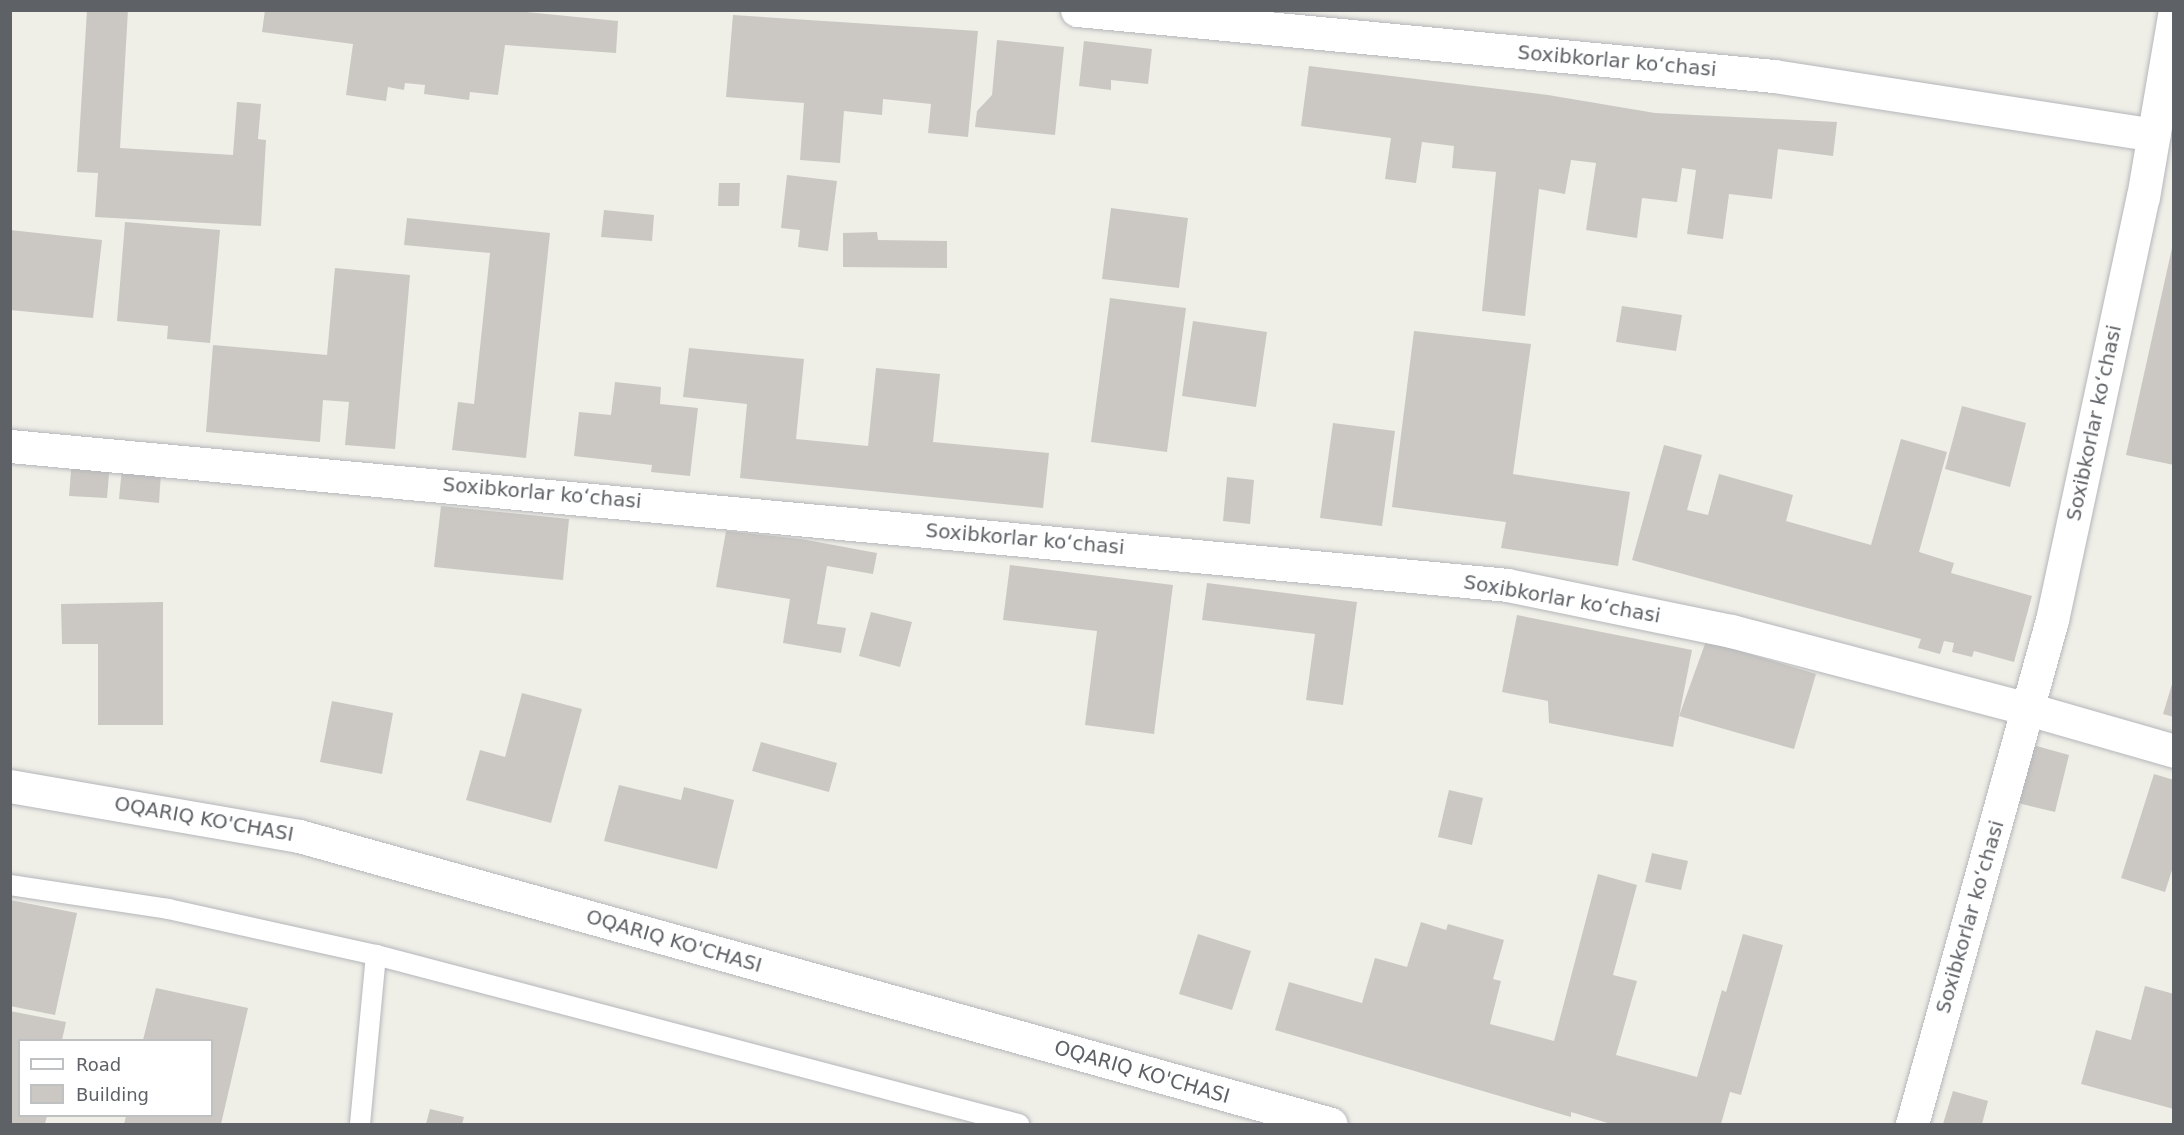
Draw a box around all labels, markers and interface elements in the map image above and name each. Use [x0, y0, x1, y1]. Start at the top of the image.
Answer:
street label: Soxibkorlar koʻchasi [1517, 40, 1717, 82]
street label: Soxibkorlar koʻchasi [2062, 323, 2126, 523]
street label: Soxibkorlar koʻchasi [442, 472, 642, 514]
street label: Soxibkorlar koʻchasi [925, 518, 1125, 560]
street label: Soxibkorlar koʻchasi [1462, 570, 1662, 628]
street label: OQARIQ KO'CHASI [112, 791, 296, 847]
street label: Soxibkorlar koʻchasi [1931, 818, 2009, 1016]
street label: OQARIQ KO'CHASI [583, 904, 765, 978]
street label: OQARIQ KO'CHASI [1051, 1035, 1233, 1109]
legend [18, 1039, 213, 1117]
text: Road [76, 1054, 121, 1075]
text: Building [76, 1084, 149, 1105]

